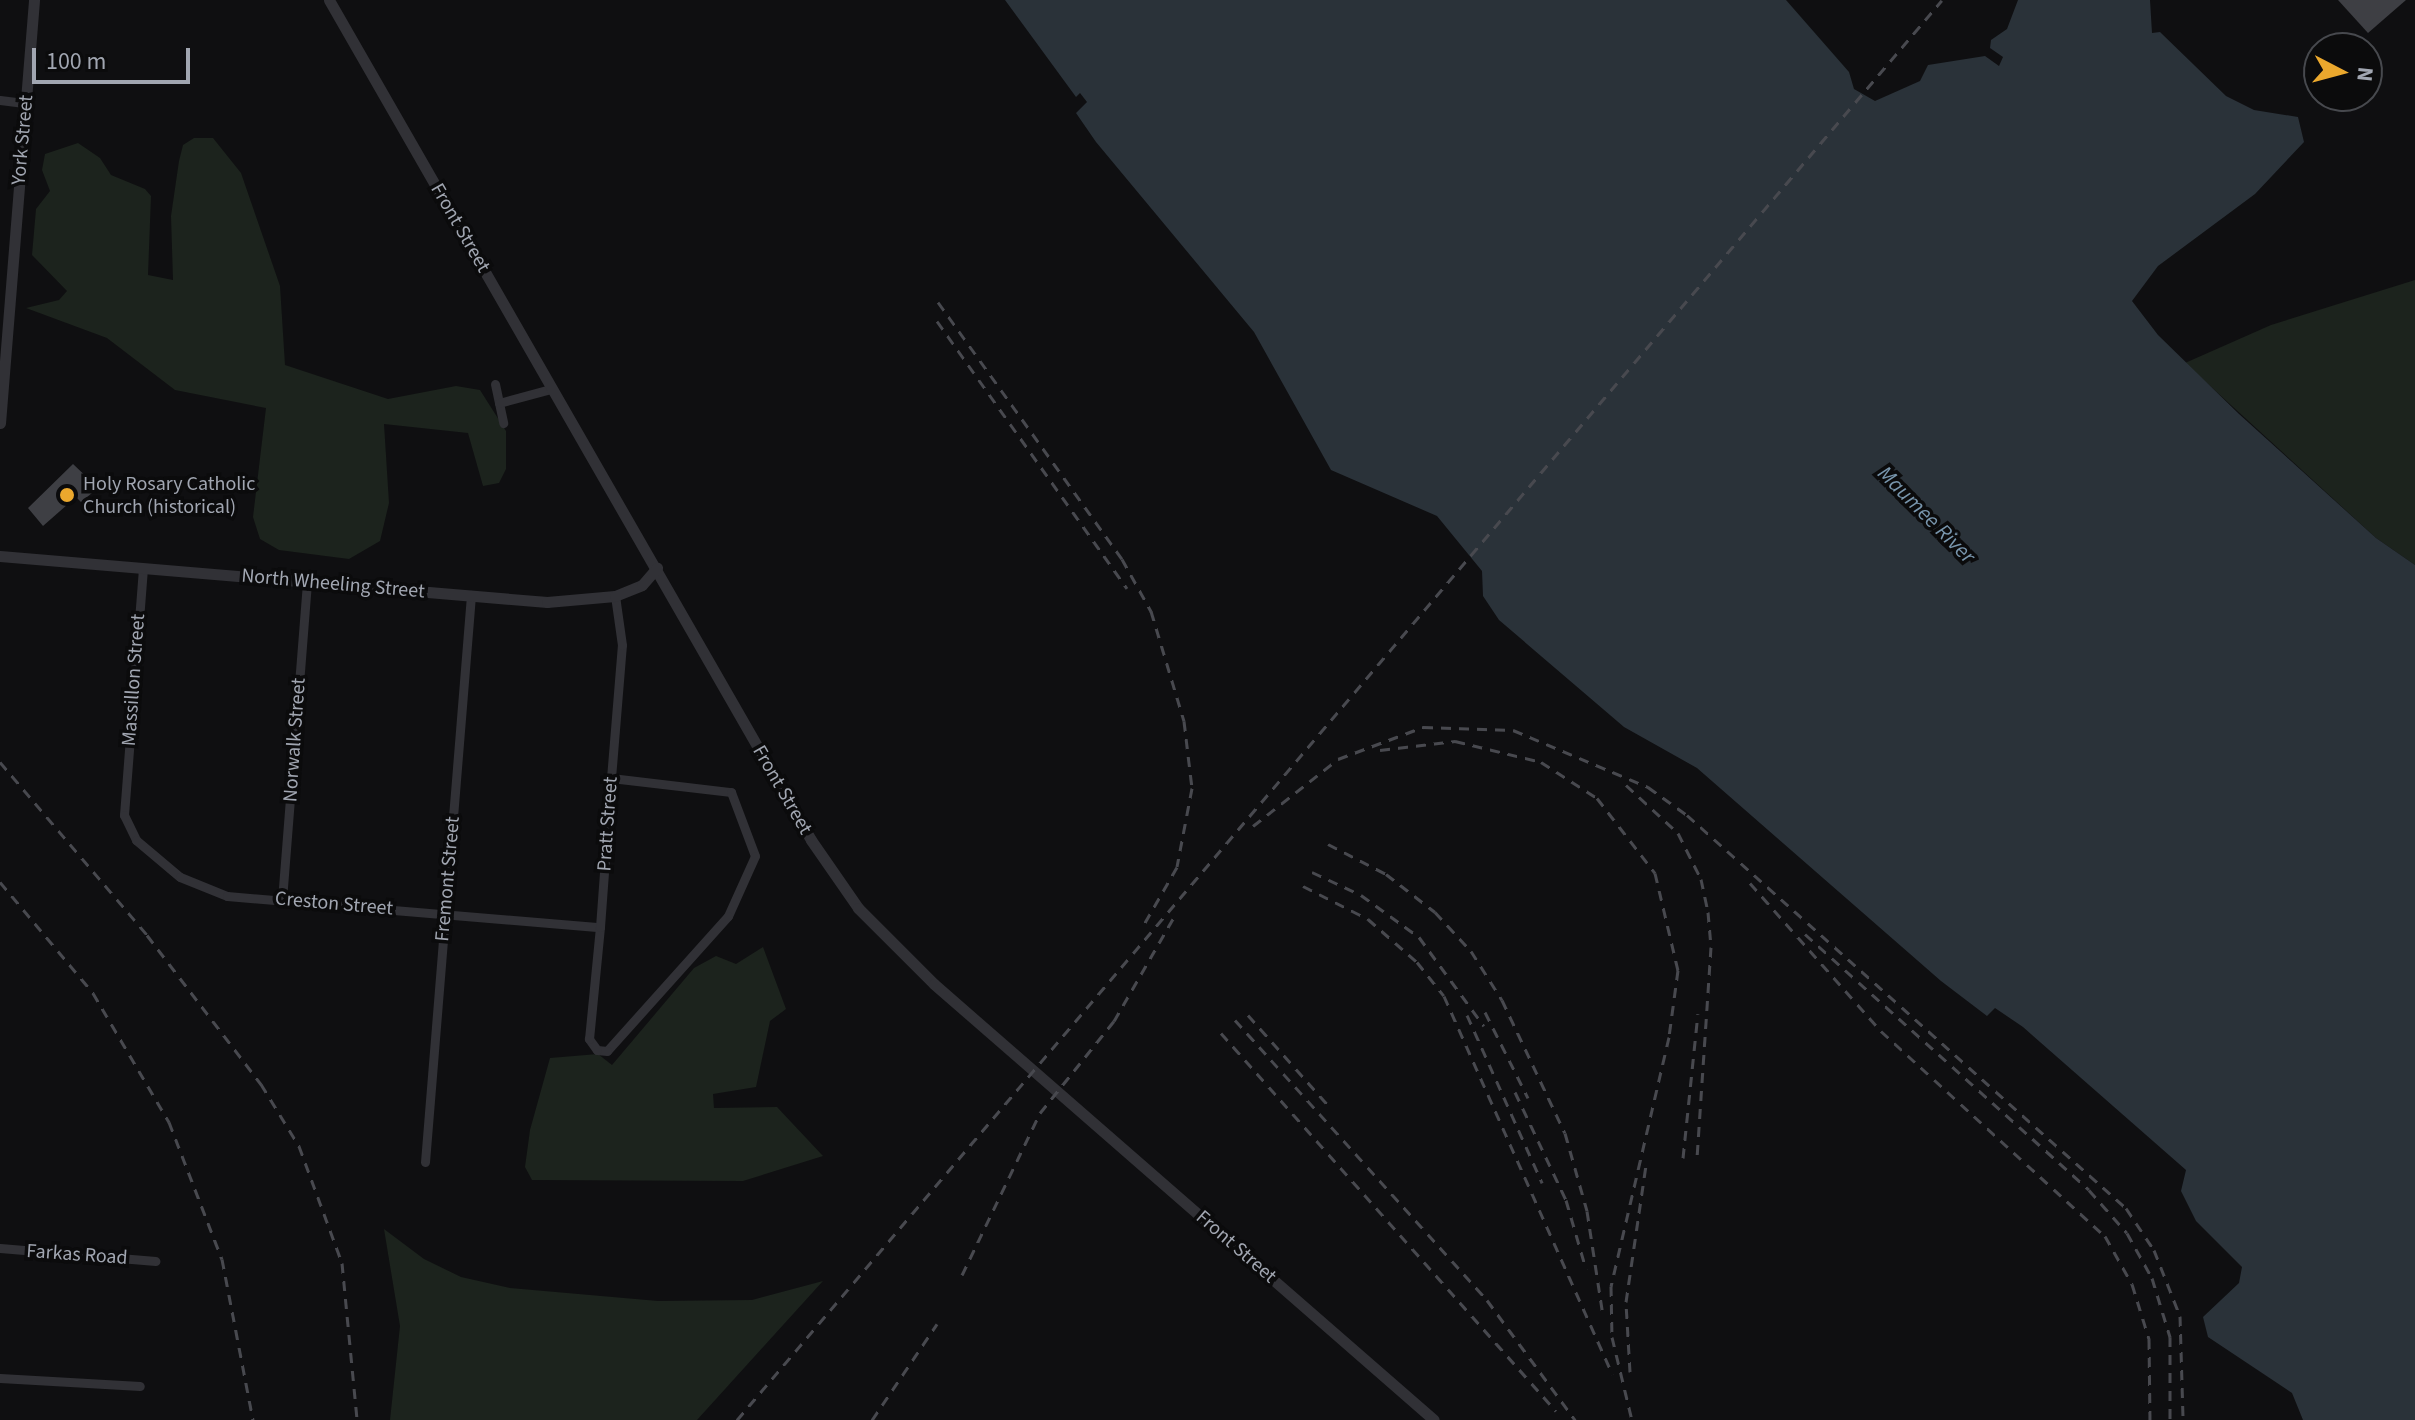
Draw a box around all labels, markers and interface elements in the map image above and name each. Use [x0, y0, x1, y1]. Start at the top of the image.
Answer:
scale bar [36, 32, 194, 82]
north arrow [2303, 32, 2383, 112]
text: 100 m [46, 44, 106, 79]
text: N [2348, 65, 2382, 83]
street label: York Street [7, 94, 39, 186]
street label: Front Street [425, 179, 495, 277]
water label: Maumee River [1872, 461, 1980, 569]
place label: Holy Rosary Catholic Church (historical) [83, 472, 255, 519]
marker: Holy Rosary Catholic Church (historical) [58, 486, 76, 504]
street label: North Wheeling Street [240, 564, 426, 604]
street label: Massillon Street [117, 613, 151, 747]
street label: Norwalk Street [279, 677, 311, 803]
street label: Front Street [747, 741, 817, 839]
street label: Pratt Street [593, 776, 623, 872]
street label: Fremont Street [431, 816, 465, 942]
street label: Creston Street [274, 887, 394, 921]
street label: Front Street [1191, 1206, 1281, 1288]
street label: Farkas Road [26, 1239, 128, 1271]

